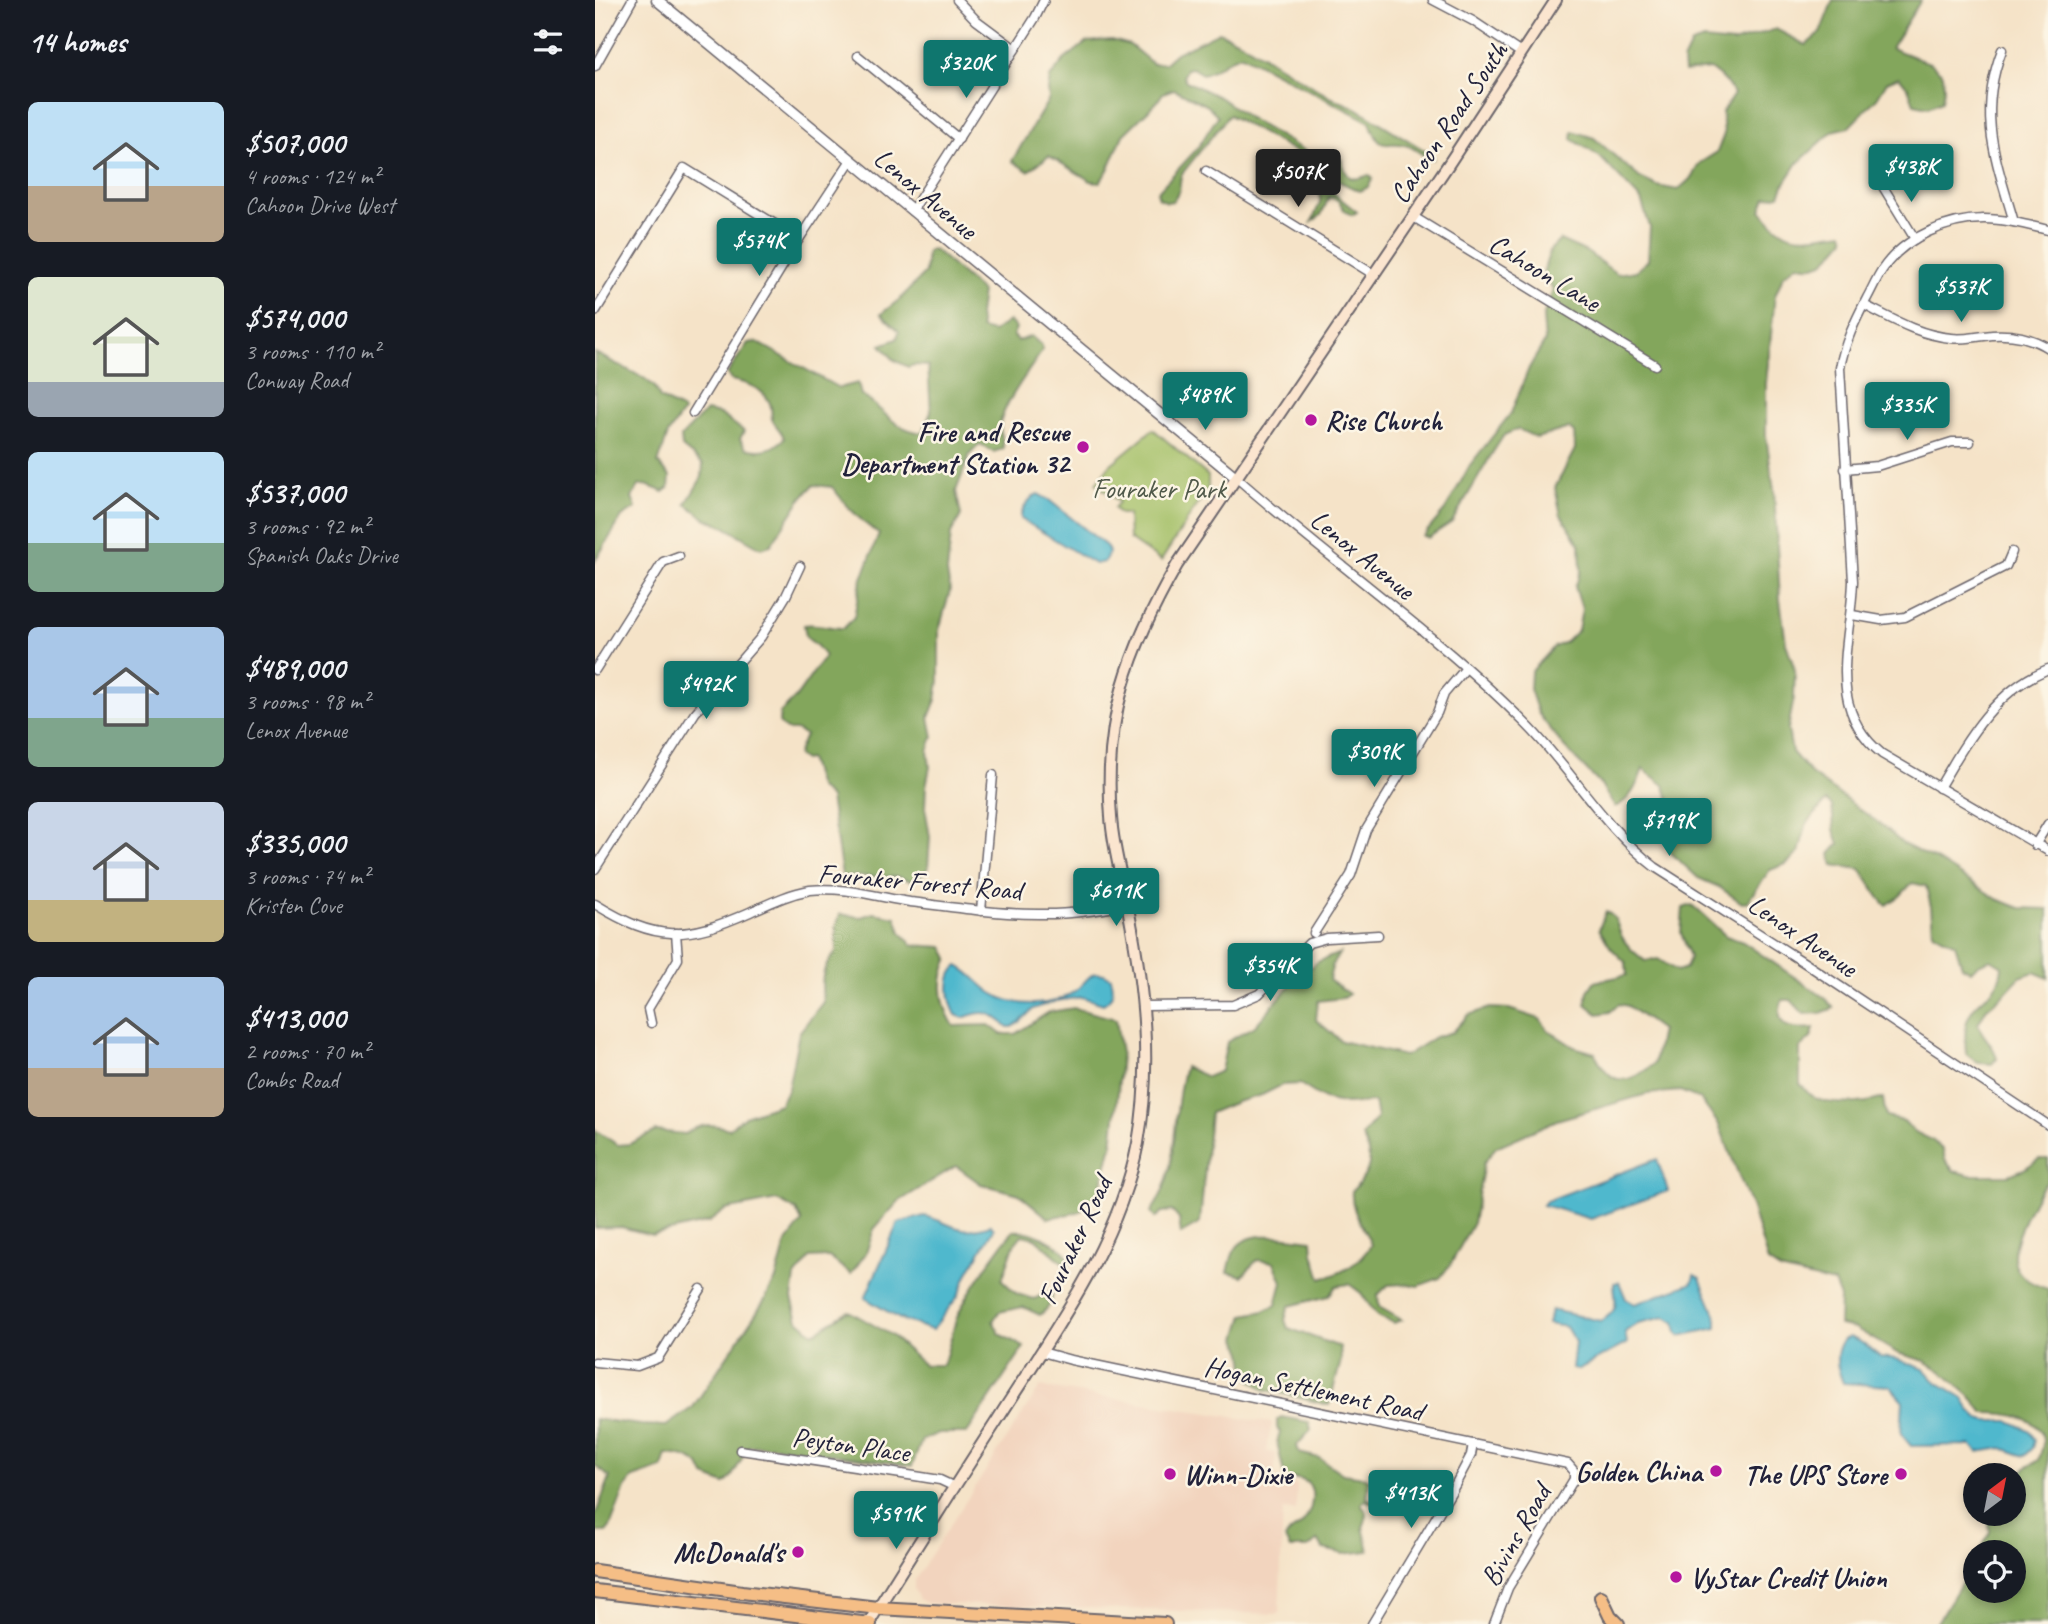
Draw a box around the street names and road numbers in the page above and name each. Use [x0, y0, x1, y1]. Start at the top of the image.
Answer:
street label: Cahoon Road South [1382, 34, 1516, 210]
street label: Lenox Avenue [867, 140, 986, 248]
street label: Cahoon Lane [1483, 226, 1608, 320]
street label: Lenox Avenue [1303, 502, 1423, 608]
street label: Fouraker Forest Road [817, 855, 1027, 908]
street label: Lenox Avenue [1741, 886, 1866, 986]
street label: Fouraker Road [1030, 1167, 1121, 1310]
street label: Hogan Settlement Road [1201, 1348, 1430, 1430]
street label: Peyton Place [790, 1419, 914, 1470]
street label: Bivins Road [1472, 1475, 1561, 1592]

